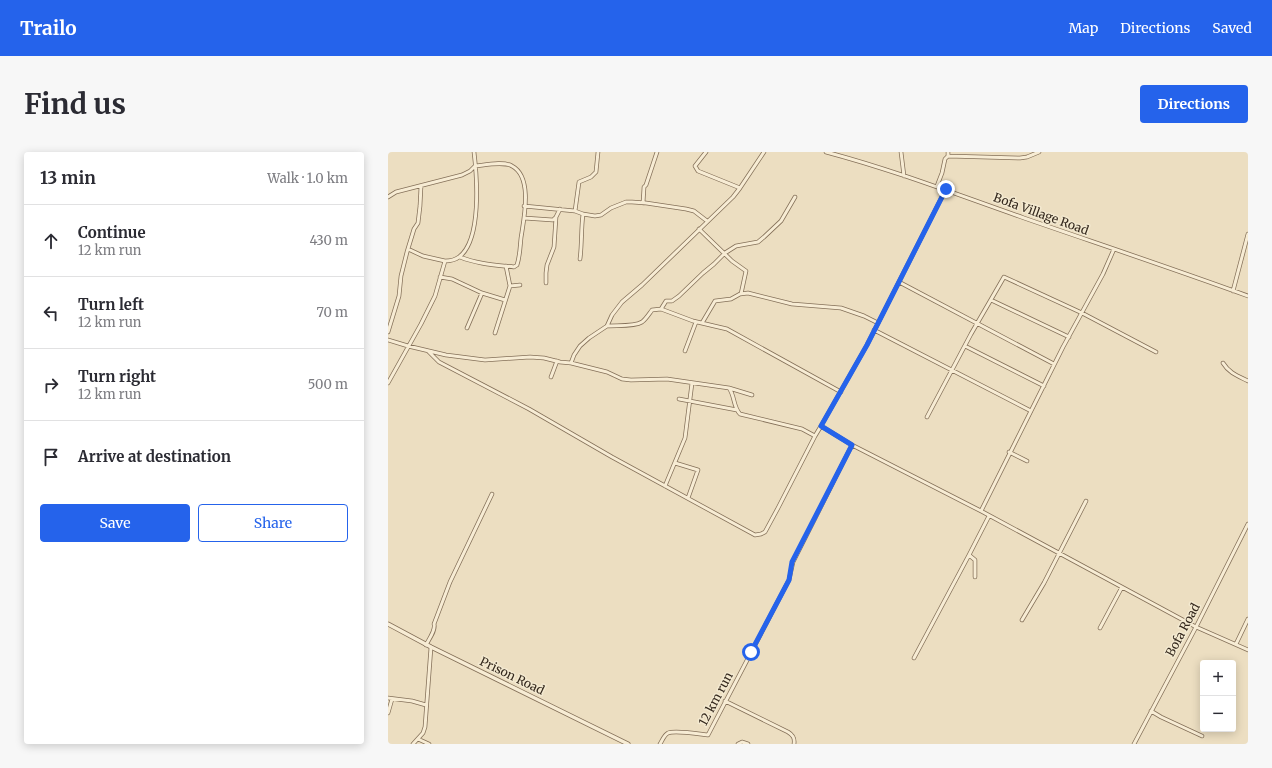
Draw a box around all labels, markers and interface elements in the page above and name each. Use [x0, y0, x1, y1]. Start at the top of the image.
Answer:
text: Trailo [20, 16, 77, 40]
text: Map [1068, 19, 1098, 37]
text: Directions [1120, 19, 1190, 37]
text: Saved [1212, 19, 1252, 37]
button: Directions [1140, 85, 1248, 123]
text: Find us [24, 86, 126, 122]
text: 13 min [40, 167, 96, 189]
text: Walk · 1.0 km [267, 170, 348, 187]
route end [937, 180, 955, 198]
street label: Bofa Village Road [992, 189, 1091, 238]
text: Continue [78, 223, 146, 242]
icon: ahead [40, 230, 62, 252]
text: 430 m [309, 232, 348, 249]
text: 12 km run [78, 242, 141, 259]
text: Turn left [78, 295, 144, 314]
icon: left [40, 302, 62, 324]
text: 70 m [317, 304, 348, 321]
text: 12 km run [78, 314, 141, 331]
text: Turn right [78, 367, 156, 386]
icon: right [40, 374, 62, 396]
text: 500 m [308, 376, 348, 393]
text: 12 km run [78, 386, 141, 403]
icon: arrive [40, 446, 62, 468]
text: Arrive at destination [78, 447, 231, 466]
button: Save [40, 504, 190, 542]
button: Share [198, 504, 348, 542]
street label: Bofa Road [1162, 601, 1203, 659]
route start [742, 643, 760, 661]
street label: Prison Road [478, 654, 547, 698]
map controls [1200, 660, 1236, 732]
button: + [1200, 660, 1236, 696]
street label: 12 km run [695, 669, 736, 728]
button: − [1200, 696, 1236, 732]

